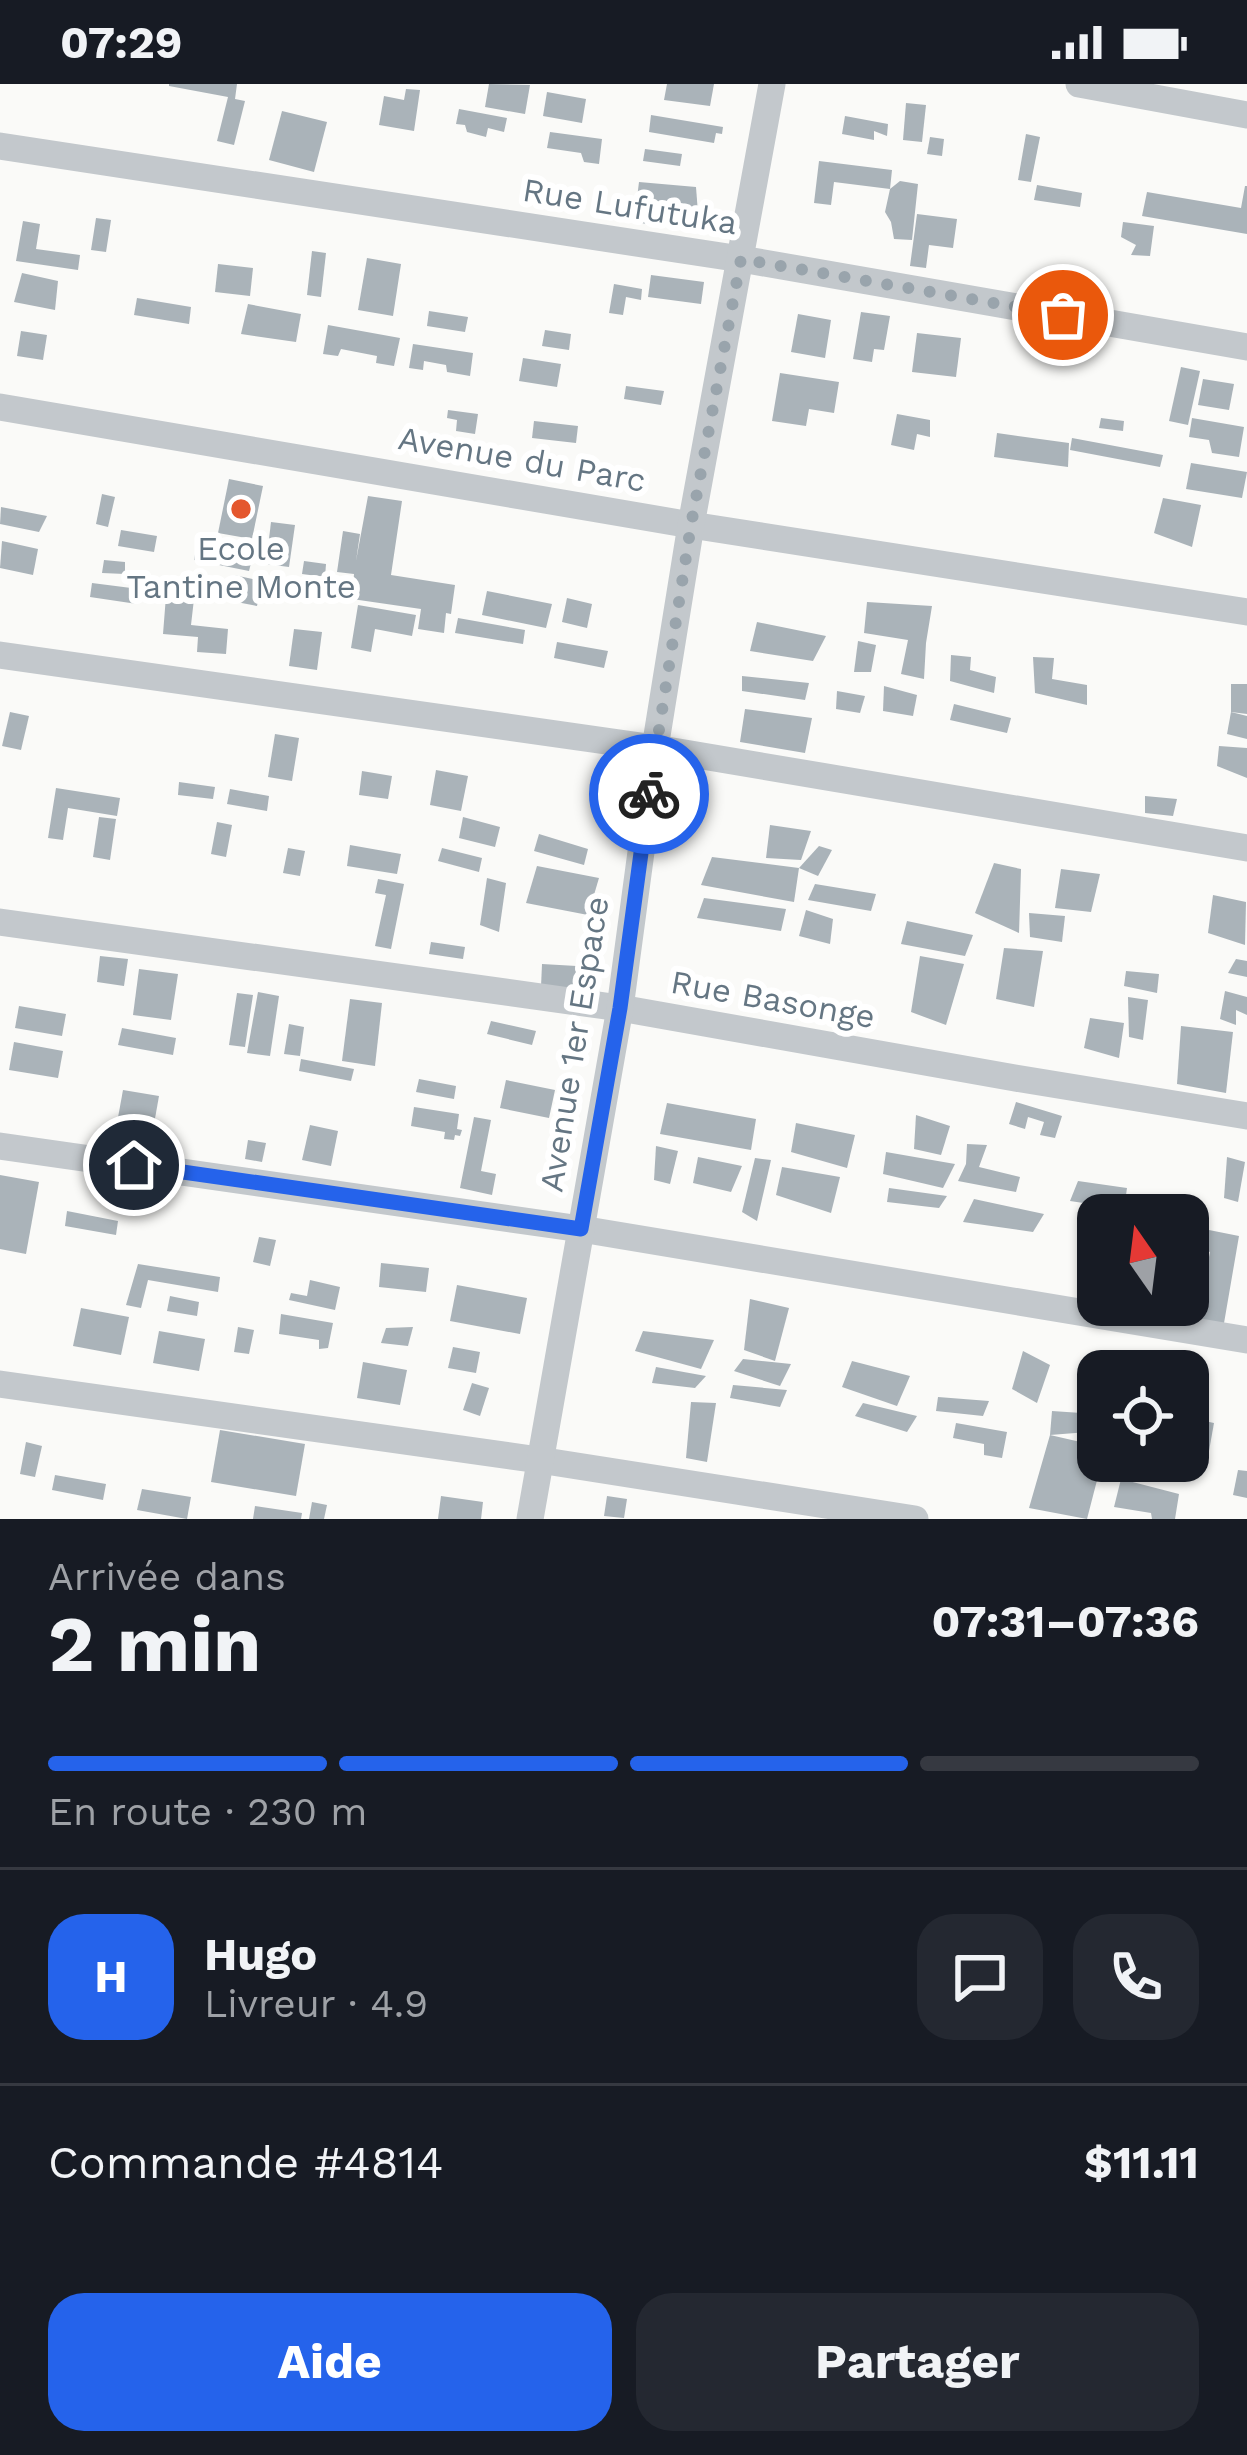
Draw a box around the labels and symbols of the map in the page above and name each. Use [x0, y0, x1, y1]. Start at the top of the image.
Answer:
street label: Rue Lufutuka [520, 170, 740, 242]
pin [1012, 264, 1114, 366]
street label: Avenue du Parc [395, 418, 649, 500]
marker: Ecole Tantine Monte [228, 496, 254, 522]
place label: Ecole Tantine Monte [126, 529, 356, 606]
courier [589, 734, 709, 854]
street label: Avenue 1er Espace [531, 894, 617, 1194]
street label: Rue Basonge [668, 962, 878, 1036]
pin [83, 1114, 185, 1216]
north arrow [1077, 1194, 1209, 1326]

